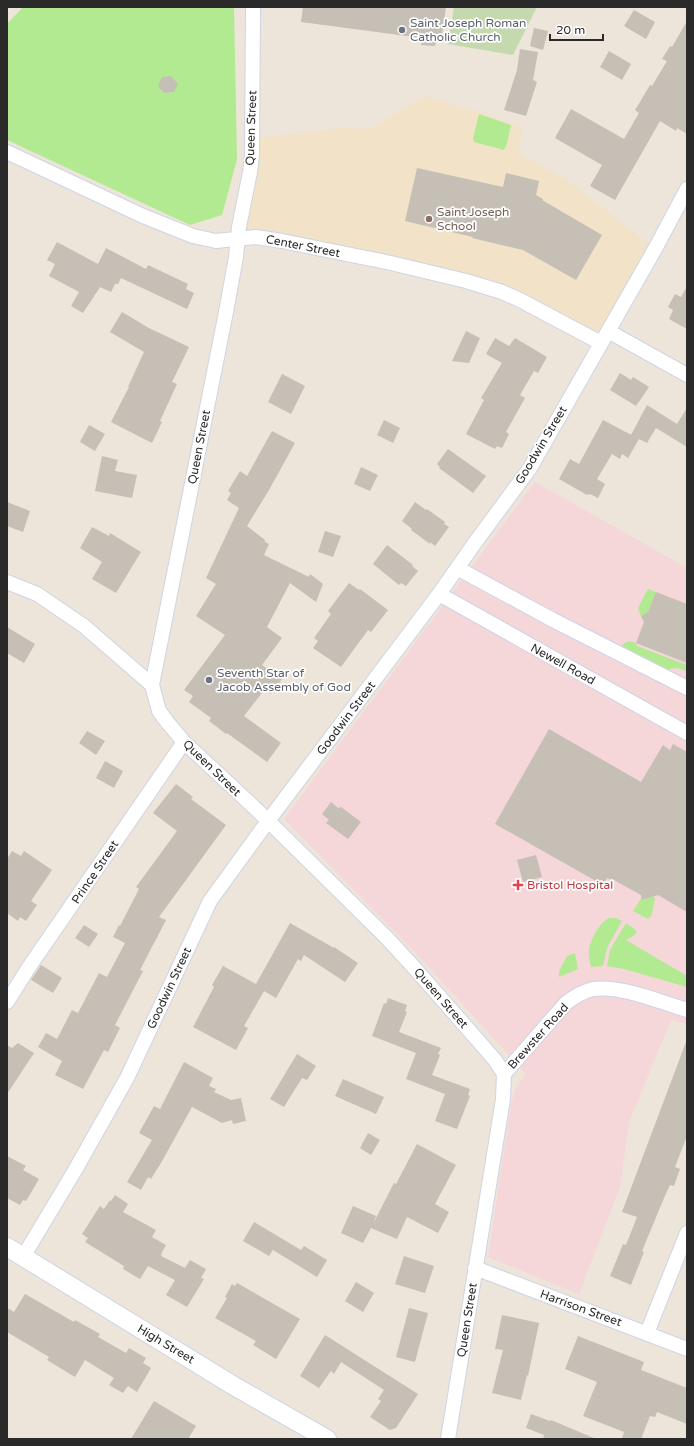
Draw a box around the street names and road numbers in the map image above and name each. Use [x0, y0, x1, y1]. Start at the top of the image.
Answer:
street label: Queen Street [243, 90, 259, 166]
street label: Center Street [265, 232, 342, 260]
street label: Goodwin Street [512, 403, 570, 487]
street label: Queen Street [185, 408, 213, 485]
street label: Newell Road [528, 641, 598, 687]
street label: Goodwin Street [314, 678, 378, 758]
street label: Queen Street [180, 737, 244, 799]
street label: Prince Street [69, 837, 122, 906]
street label: Goodwin Street [144, 945, 194, 1031]
street label: Queen Street [411, 965, 471, 1031]
street label: Brewster Road [505, 1000, 571, 1072]
street label: Queen Street [454, 1281, 480, 1358]
street label: Harrison Street [538, 1287, 624, 1329]
street label: High Street [135, 1321, 197, 1367]

